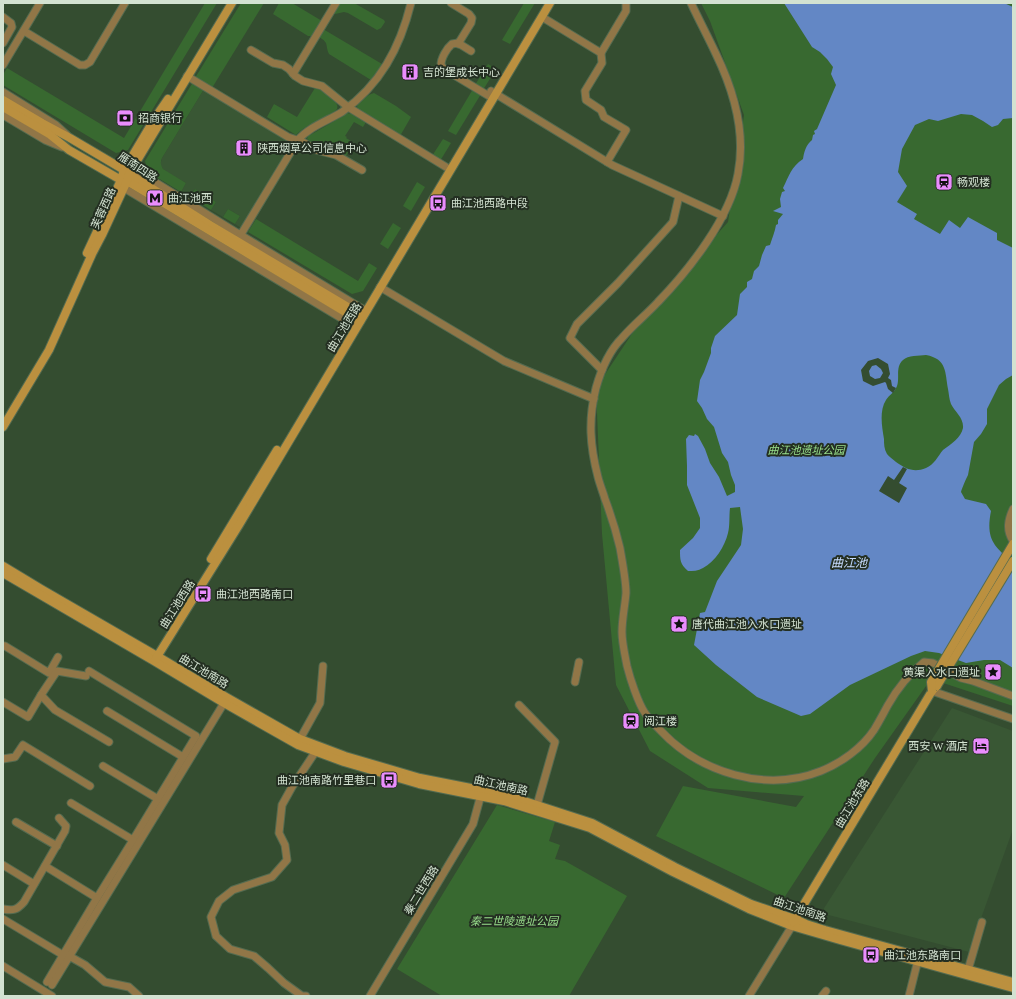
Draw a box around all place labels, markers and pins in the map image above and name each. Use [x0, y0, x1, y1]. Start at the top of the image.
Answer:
building icon: 吉的堡成长中心 [400, 62, 420, 82]
place label: 吉的堡成长中心 [423, 66, 500, 78]
bank icon: 招商银行 [115, 108, 135, 128]
place label: 招商银行 [138, 112, 182, 124]
building icon: 陕西烟草公司信息中心 [234, 138, 254, 158]
place label: 陕西烟草公司信息中心 [257, 142, 367, 154]
station icon: 畅观楼 [934, 172, 954, 192]
place label: 畅观楼 [957, 176, 990, 188]
metro station icon: 曲江池西 [145, 188, 165, 208]
place label: 曲江池西 [168, 192, 212, 204]
bus stop icon: 曲江池西路中段 [428, 193, 448, 213]
place label: 曲江池西路中段 [451, 197, 528, 209]
bus stop icon: 曲江池西路南口 [193, 584, 213, 604]
place label: 曲江池西路南口 [216, 588, 293, 600]
place icon: 唐代曲江池入水口遗址 [669, 614, 689, 634]
place label: 唐代曲江池入水口遗址 [692, 618, 802, 630]
place icon: 黄渠入水口遗址 [983, 662, 1003, 682]
place label: 黄渠入水口遗址 [903, 666, 980, 678]
station icon: 阅江楼 [621, 711, 641, 731]
place label: 阅江楼 [644, 715, 677, 727]
hotel icon: 西安 W 酒店 [971, 736, 991, 756]
place label: 西安 W 酒店 [908, 740, 968, 752]
bus stop icon: 曲江池南路竹里巷口 [379, 770, 399, 790]
place label: 曲江池南路竹里巷口 [277, 774, 376, 786]
bus stop icon: 曲江池东路南口 [861, 945, 881, 965]
place label: 曲江池东路南口 [884, 949, 961, 961]

